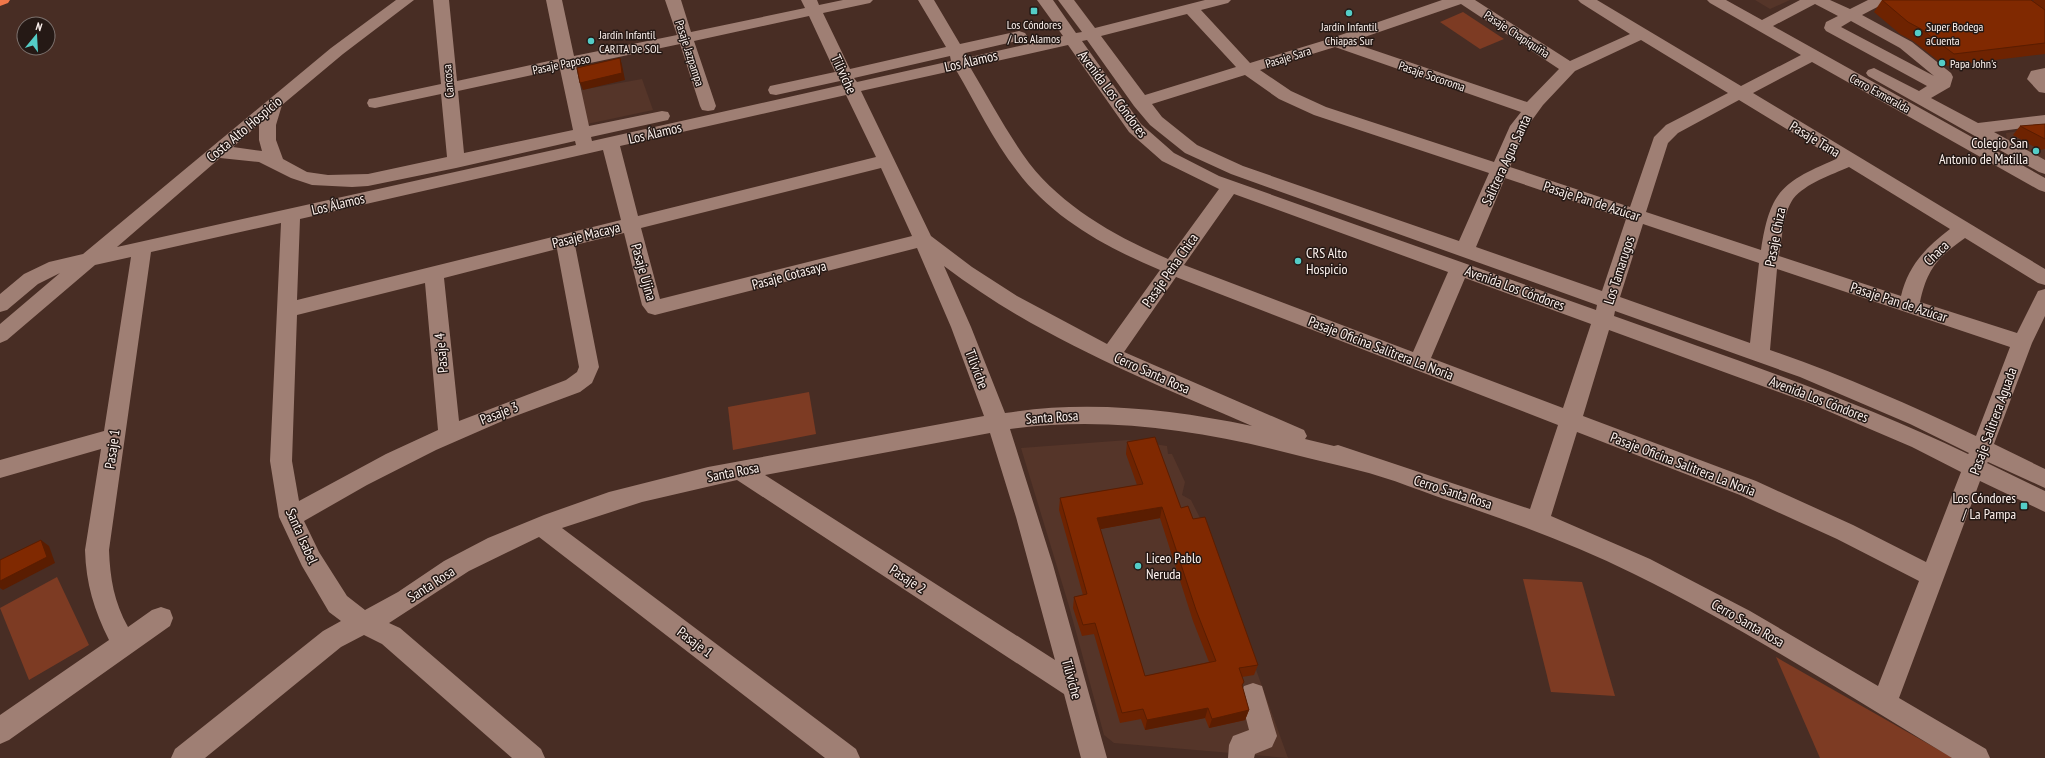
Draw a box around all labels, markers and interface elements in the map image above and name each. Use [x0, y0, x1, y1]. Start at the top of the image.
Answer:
marker: Los Cóndores / Los Alamos [1029, 6, 1039, 16]
street label: Pasaje Chapiquiña [1481, 7, 1553, 61]
marker: Jardín Infantil Chiapas Sur [1344, 8, 1354, 18]
north arrow [16, 16, 56, 56]
place label: Los Cóndores / Los Alamos [1007, 17, 1061, 46]
street label: Pasaje Jazpampa [672, 18, 708, 88]
text: N [34, 19, 44, 34]
place label: Jardín Infantil Chiapas Sur [1320, 19, 1377, 48]
place label: Super Bodega aCuenta [1926, 19, 1983, 48]
place label: Jardín Infantil CARITA De SOL [598, 27, 661, 56]
marker: Super Bodega aCuenta [1913, 28, 1923, 38]
marker: Jardín Infantil CARITA De SOL [586, 36, 596, 46]
street label: Pasaje Sara [1263, 43, 1313, 71]
street label: Los Álamos [943, 46, 1000, 76]
street label: Avenida Los Cóndores [1074, 47, 1152, 141]
street label: Pasaje Paposo [531, 51, 591, 77]
street label: Tiliviche [827, 52, 861, 97]
place label: Papa John's [1950, 56, 1997, 71]
street label: Pasaje Socoroma [1397, 58, 1467, 94]
marker: Papa John's [1937, 58, 1947, 68]
street label: Cancosa [439, 63, 457, 98]
street label: Cerro Esmeralda [1847, 70, 1913, 116]
street label: Costa Alto Hospicio [203, 92, 285, 166]
street label: Salitrera Agua Santa [1477, 112, 1535, 208]
street label: Pasaje Tana [1786, 117, 1844, 161]
street label: Los Álamos [627, 118, 684, 148]
place label: Colegio San Antonio de Matilla [1939, 134, 2028, 168]
marker: Colegio San Antonio de Matilla [2031, 146, 2041, 156]
street label: Pasaje Pan de Azúcar [1541, 177, 1643, 225]
street label: Los Álamos [310, 189, 367, 219]
street label: Pasaje Chiza [1760, 206, 1790, 268]
street label: Pasaje Macaya [550, 218, 622, 252]
street label: Pasaje Peña Chica [1138, 230, 1202, 310]
street label: Los Tamarugos [1600, 233, 1639, 306]
street label: Chaca [1919, 237, 1953, 269]
street label: Pasaje Ujina [627, 241, 661, 303]
place label: CRS Alto Hospicio [1306, 244, 1347, 278]
street label: Pasaje Cotasaya [750, 256, 828, 294]
marker: CRS Alto Hospicio [1293, 256, 1303, 266]
street label: Avenida Los Cóndores [1463, 262, 1568, 314]
street label: Pasaje Pan de Azúcar [1848, 278, 1950, 326]
street label: Pasaje Oficina Salitrera La Noria [1306, 312, 1456, 384]
street label: Pasaje 4 [430, 332, 452, 374]
street label: Tiliviche [961, 347, 993, 392]
street label: Cerro Santa Rosa [1111, 348, 1193, 398]
street label: Pasaje Salitrera Aguada [1965, 365, 2021, 477]
street label: Avenida Los Cóndores [1767, 372, 1871, 426]
street label: Pasaje 3 [477, 397, 521, 429]
street label: Santa Rosa [1025, 406, 1079, 428]
street label: Pasaje 1 [100, 428, 124, 470]
street label: Pasaje Oficina Salitrera La Noria [1608, 428, 1758, 500]
street label: Santa Rosa [705, 458, 761, 486]
street label: Cerro Santa Rosa [1412, 471, 1494, 513]
place label: Los Cóndores / La Pampa [1952, 489, 2016, 523]
marker: Los Cóndores / La Pampa [2019, 501, 2029, 511]
street label: Santa Isabel [282, 505, 322, 567]
place label: Liceo Pablo Neruda [1146, 549, 1201, 583]
street label: Pasaje 2 [886, 561, 930, 597]
marker: Liceo Pablo Neruda [1133, 561, 1143, 571]
street label: Santa Rosa [404, 562, 458, 606]
street label: Cerro Santa Rosa [1708, 595, 1788, 651]
street label: Pasaje 1 [674, 623, 716, 661]
street label: Tiliviche [1058, 657, 1086, 701]

